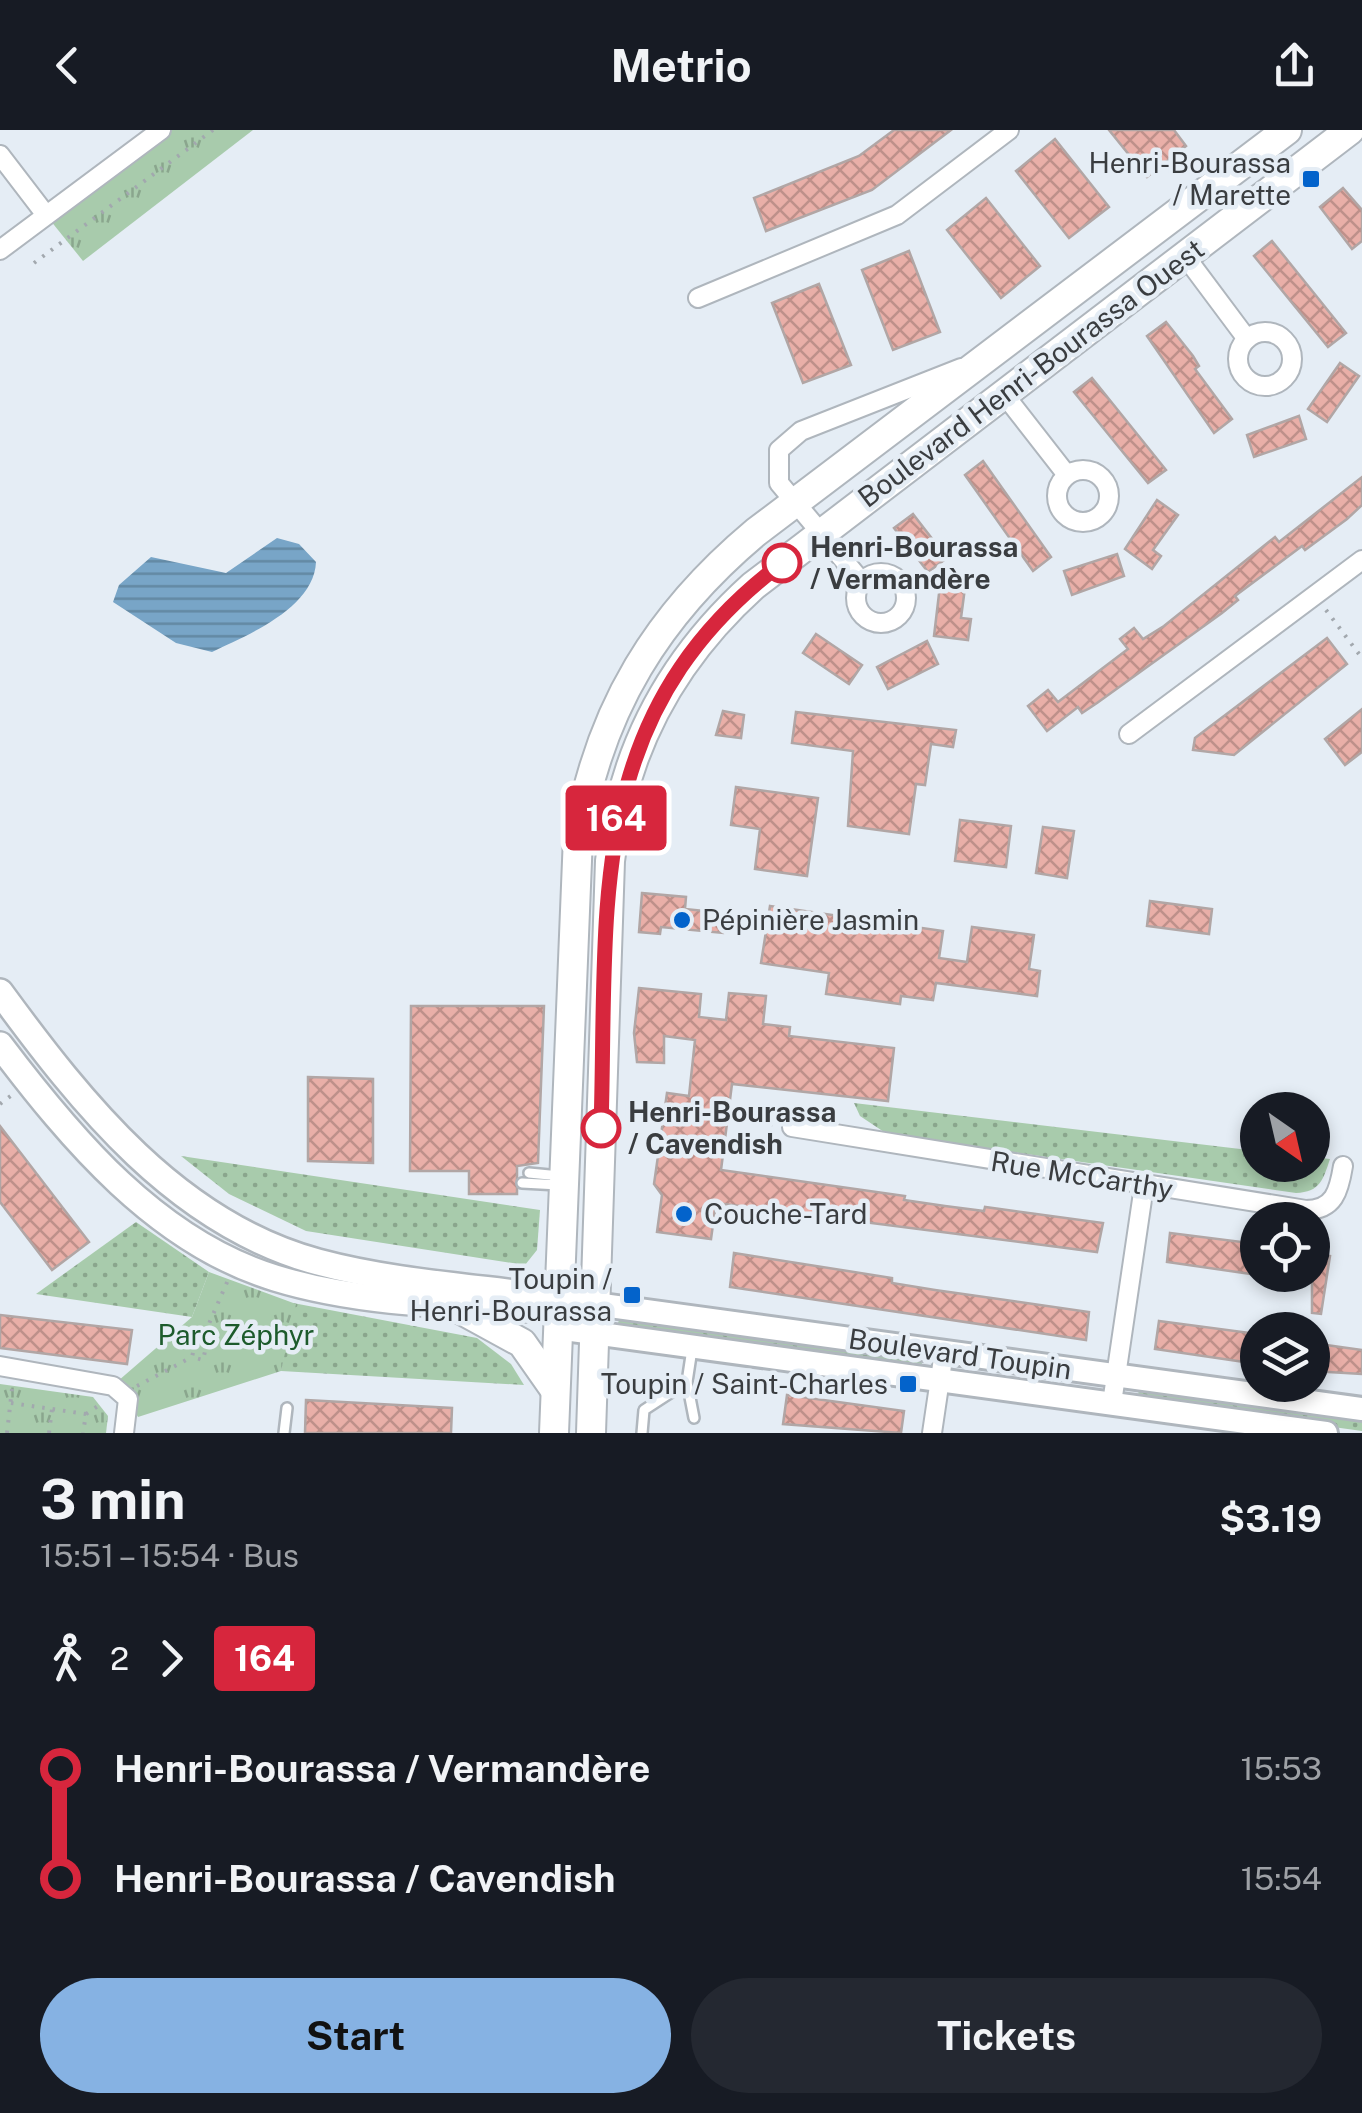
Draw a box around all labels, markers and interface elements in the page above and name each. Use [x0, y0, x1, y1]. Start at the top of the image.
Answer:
icon: back [40, 38, 95, 93]
icon: share [1267, 38, 1322, 93]
text: Metrio [610, 39, 752, 92]
place label: Henri-Bourassa / Marette [1089, 146, 1291, 211]
marker: Henri-Bourassa / Marette [1300, 168, 1322, 190]
street label: Boulevard Henri-Bourassa Ouest [851, 232, 1210, 514]
place label: Henri-Bourassa / Vermandère [810, 530, 1018, 595]
marker: Henri-Bourassa / Vermandère [763, 544, 801, 582]
line badge: 164 [558, 786, 674, 850]
text: 164 [586, 798, 646, 839]
place label: Pépinière Jasmin [702, 903, 919, 936]
marker: Pépinière Jasmin [671, 909, 693, 931]
north arrow [1240, 1092, 1330, 1182]
map controls [1240, 1092, 1330, 1402]
place label: Henri-Bourassa / Cavendish [628, 1095, 836, 1160]
marker: Henri-Bourassa / Cavendish [582, 1109, 620, 1147]
street label: Rue McCarthy [989, 1144, 1176, 1205]
place label: Couche-Tard [704, 1197, 867, 1230]
button: locate [1240, 1202, 1330, 1292]
marker: Couche-Tard [673, 1203, 695, 1225]
place label: Toupin / Henri-Bourassa [410, 1262, 612, 1327]
marker: Toupin / Henri-Bourassa [621, 1284, 643, 1306]
button: layers [1240, 1312, 1330, 1402]
park label: Parc Zéphyr [157, 1318, 315, 1351]
street label: Boulevard Toupin [846, 1322, 1074, 1385]
place label: Toupin / Saint-Charles [601, 1367, 888, 1400]
marker: Toupin / Saint-Charles [897, 1373, 919, 1395]
text: 3 min [40, 1467, 186, 1531]
text: $3.19 [1219, 1496, 1322, 1541]
text: 15:51 – 15:54 · Bus [40, 1537, 299, 1574]
icon: walk [40, 1631, 95, 1686]
icon: forward [144, 1631, 199, 1686]
text: 164 [234, 1638, 295, 1679]
text: 2 [110, 1640, 129, 1677]
text: Henri-Bourassa / Vermandère [114, 1746, 651, 1791]
text: 15:53 [1241, 1750, 1322, 1787]
text: Henri-Bourassa / Cavendish [114, 1856, 616, 1901]
text: 15:54 [1241, 1860, 1322, 1897]
button: Start [40, 1978, 671, 2093]
button: Tickets [691, 1978, 1322, 2093]

